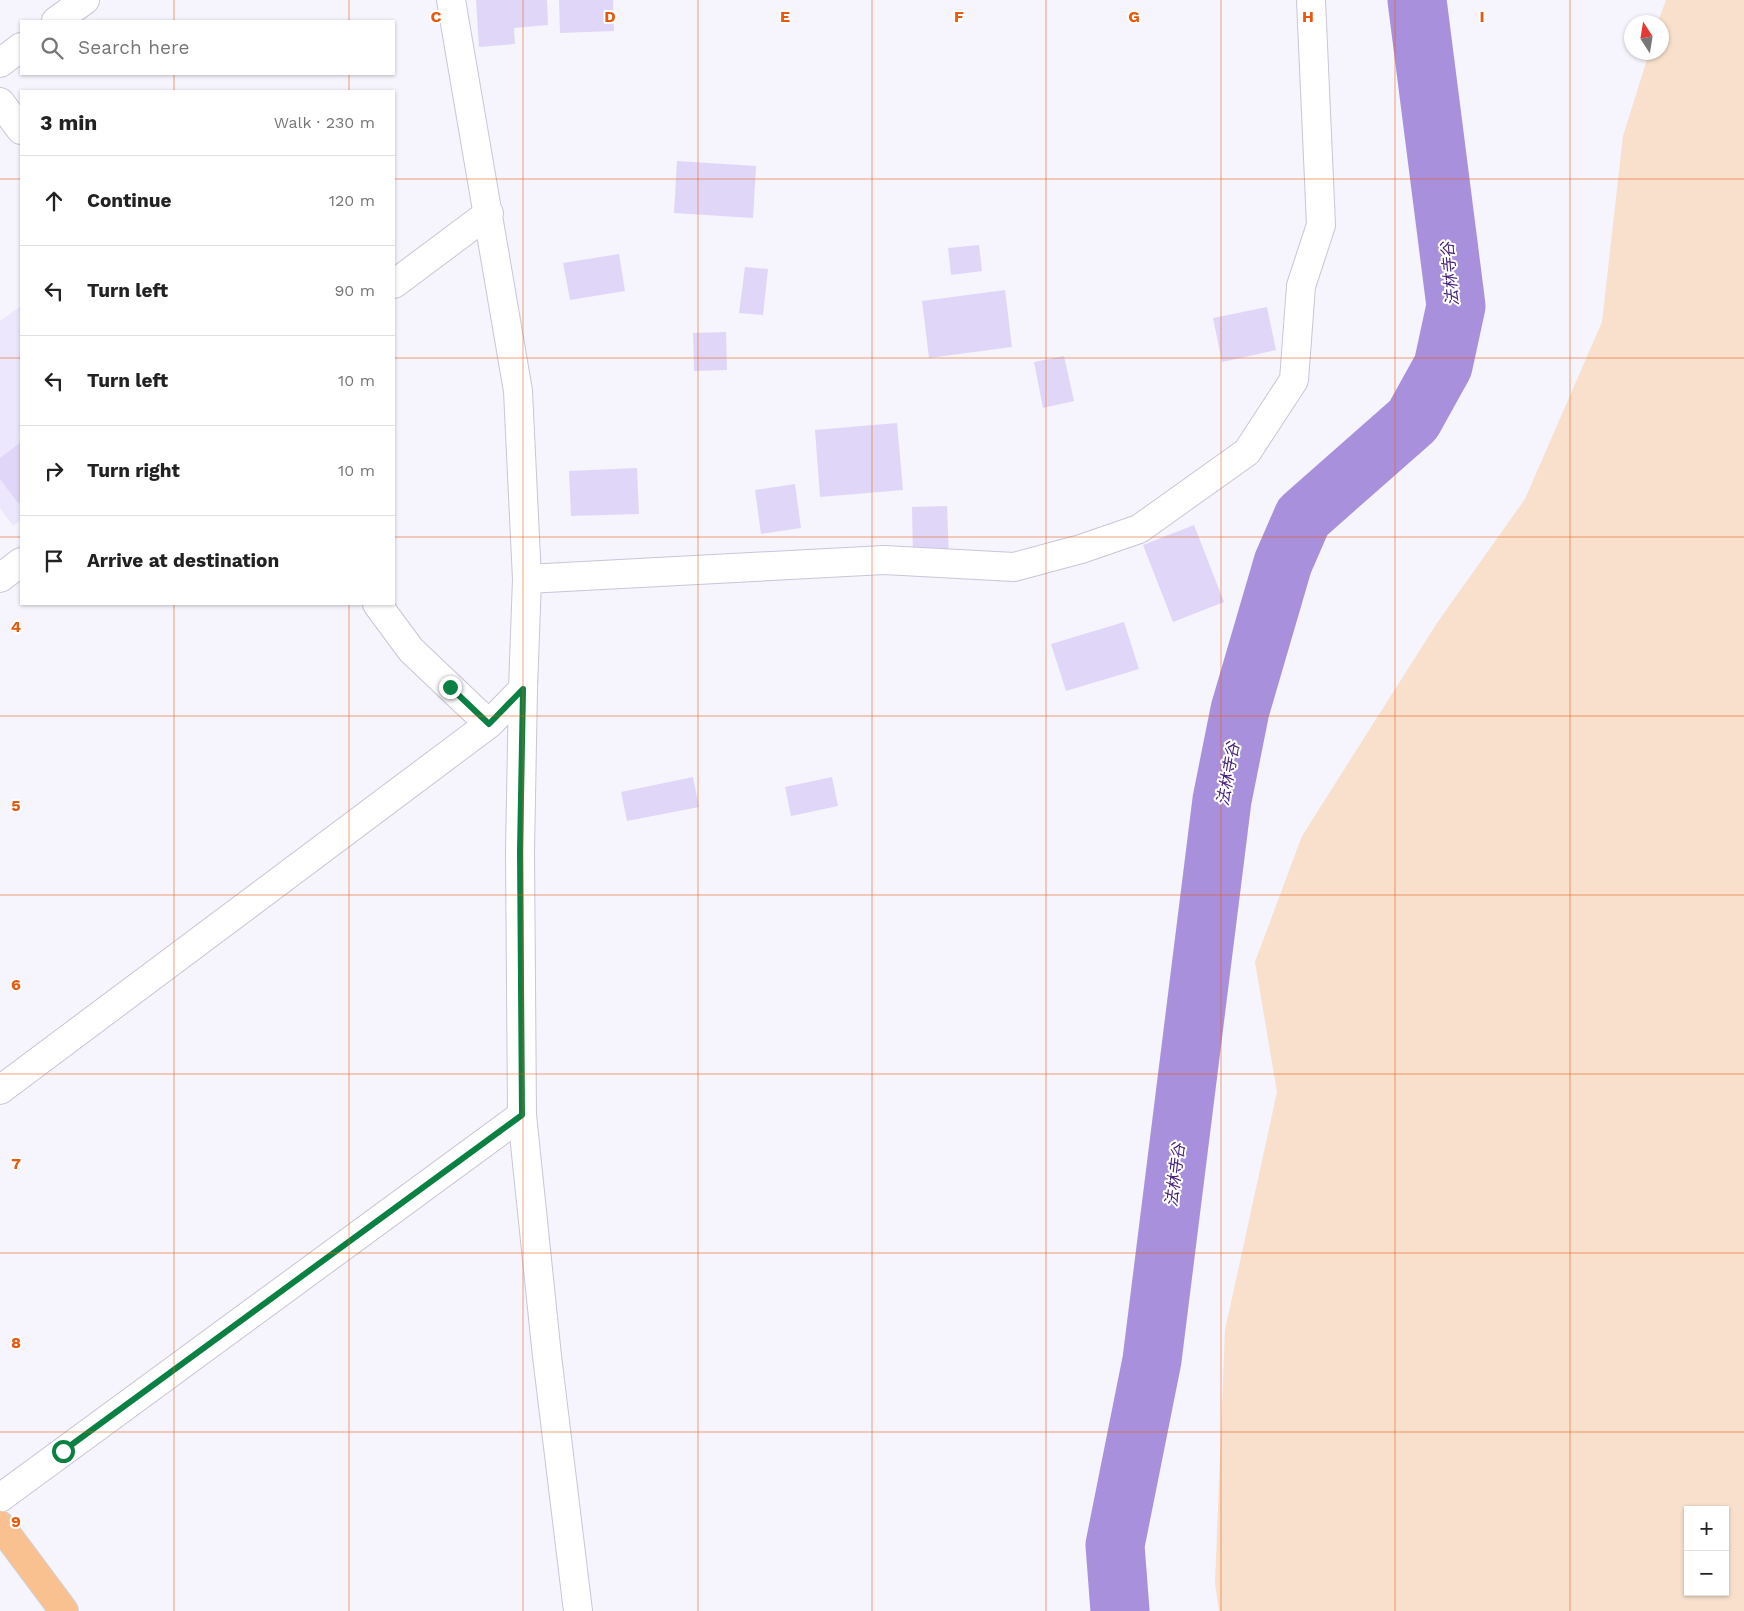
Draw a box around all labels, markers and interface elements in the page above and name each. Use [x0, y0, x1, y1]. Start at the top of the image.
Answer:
text: C [431, 7, 442, 26]
text: D [604, 7, 616, 26]
text: E [780, 7, 790, 26]
text: F [954, 7, 964, 26]
text: G [1128, 7, 1140, 26]
text: H [1302, 7, 1314, 26]
text: I [1479, 7, 1485, 26]
north arrow [1624, 15, 1669, 60]
search box [20, 20, 395, 75]
icon: search [38, 34, 66, 62]
text: Search here [78, 36, 189, 59]
text: 3 min [40, 110, 97, 135]
text: Walk · 230 m [274, 113, 375, 132]
icon: ahead [40, 187, 68, 215]
text: Continue [87, 189, 171, 212]
text: 120 m [329, 191, 375, 210]
water label: 法林寺谷 [1438, 239, 1462, 307]
icon: left [40, 277, 68, 305]
text: Turn left [87, 279, 168, 302]
text: 90 m [334, 281, 375, 300]
icon: left [40, 367, 68, 395]
text: Turn left [87, 369, 168, 392]
text: 10 m [338, 371, 375, 390]
icon: right [40, 457, 68, 485]
text: Turn right [87, 459, 180, 482]
text: 10 m [338, 461, 375, 480]
icon: arrive [40, 547, 68, 575]
text: Arrive at destination [87, 549, 279, 572]
text: 4 [11, 617, 21, 636]
route end [439, 676, 462, 699]
water label: 法林寺谷 [1213, 739, 1243, 807]
text: 5 [11, 796, 21, 815]
text: 6 [11, 975, 21, 994]
water label: 法林寺谷 [1162, 1140, 1189, 1208]
text: 7 [11, 1154, 21, 1173]
text: 8 [11, 1333, 21, 1352]
route start [52, 1440, 75, 1463]
map controls [1684, 1506, 1729, 1596]
button: + [1684, 1506, 1729, 1551]
text: 9 [11, 1512, 21, 1531]
button: − [1684, 1551, 1729, 1596]

